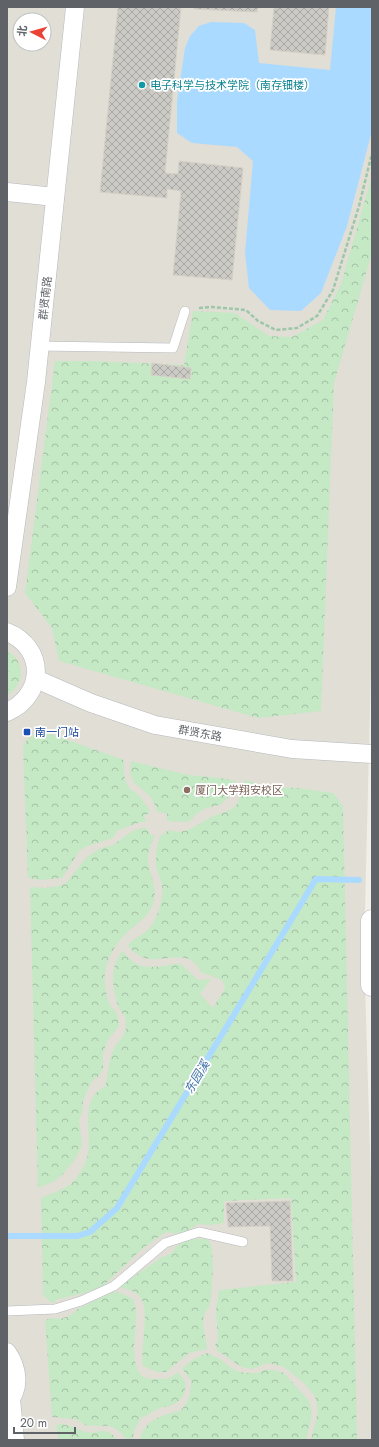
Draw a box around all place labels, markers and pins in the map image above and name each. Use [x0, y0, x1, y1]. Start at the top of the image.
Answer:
place label: 电子科学与技术学院（南存钿楼） [150, 77, 315, 93]
marker: 电子科学与技术学院（南存钿楼） [137, 80, 147, 90]
place label: 南一门站 [35, 724, 79, 740]
marker: 南一门站 [22, 727, 32, 737]
place label: 厦门大学翔安校区 [195, 782, 283, 798]
marker: 厦门大学翔安校区 [182, 785, 192, 795]

